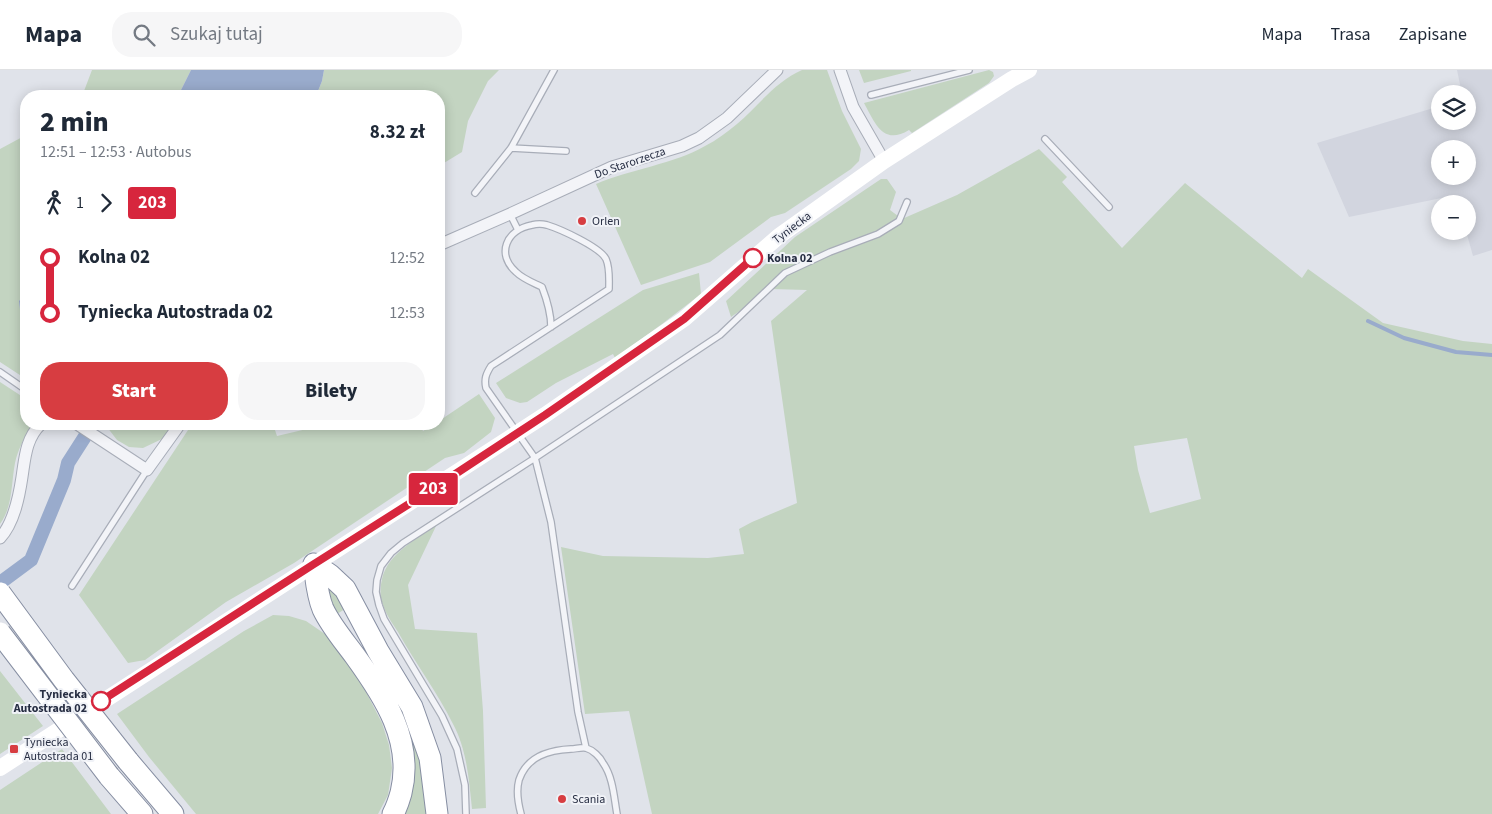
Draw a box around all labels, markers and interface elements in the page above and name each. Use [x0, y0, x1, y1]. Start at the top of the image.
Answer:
search box [112, 12, 462, 57]
text: Mapa [25, 17, 82, 52]
icon: search [130, 21, 158, 49]
text: Szukaj tutaj [170, 21, 263, 48]
text: Mapa [1261, 22, 1302, 47]
text: Trasa [1330, 22, 1371, 47]
text: Zapisane [1399, 22, 1467, 47]
map controls [1431, 85, 1476, 240]
button: layers [1431, 85, 1476, 130]
text: 2 min [40, 102, 109, 142]
text: 8.32 zł [370, 119, 425, 146]
button: + [1431, 140, 1476, 185]
text: 12:51 – 12:53 · Autobus [40, 141, 191, 163]
street label: Do Starorzecza [592, 143, 668, 183]
icon: walk [40, 189, 68, 217]
icon: forward [92, 189, 120, 217]
text: 203 [138, 190, 166, 215]
text: 1 [76, 192, 84, 214]
button: − [1431, 195, 1476, 240]
street label: Tyniecka [769, 208, 815, 248]
place label: Orlen [592, 213, 620, 230]
marker: Orlen [576, 215, 588, 227]
text: Kolna 02 [78, 244, 150, 271]
text: 12:52 [389, 247, 425, 269]
marker: Kolna 02 [743, 248, 763, 268]
place label: Kolna 02 [767, 250, 813, 267]
text: Tyniecka Autostrada 02 [78, 299, 273, 326]
text: 12:53 [389, 302, 425, 324]
button: Start [40, 362, 228, 420]
button: Bilety [238, 362, 425, 420]
line badge: 203 [404, 473, 462, 505]
text: 203 [419, 476, 447, 501]
place label: Tyniecka Autostrada 02 [13, 686, 87, 717]
marker: Tyniecka Autostrada 02 [91, 691, 111, 711]
place label: Tyniecka Autostrada 01 [24, 734, 93, 765]
marker: Tyniecka Autostrada 01 [8, 743, 20, 755]
place label: Scania [572, 791, 605, 808]
marker: Scania [556, 793, 568, 805]

